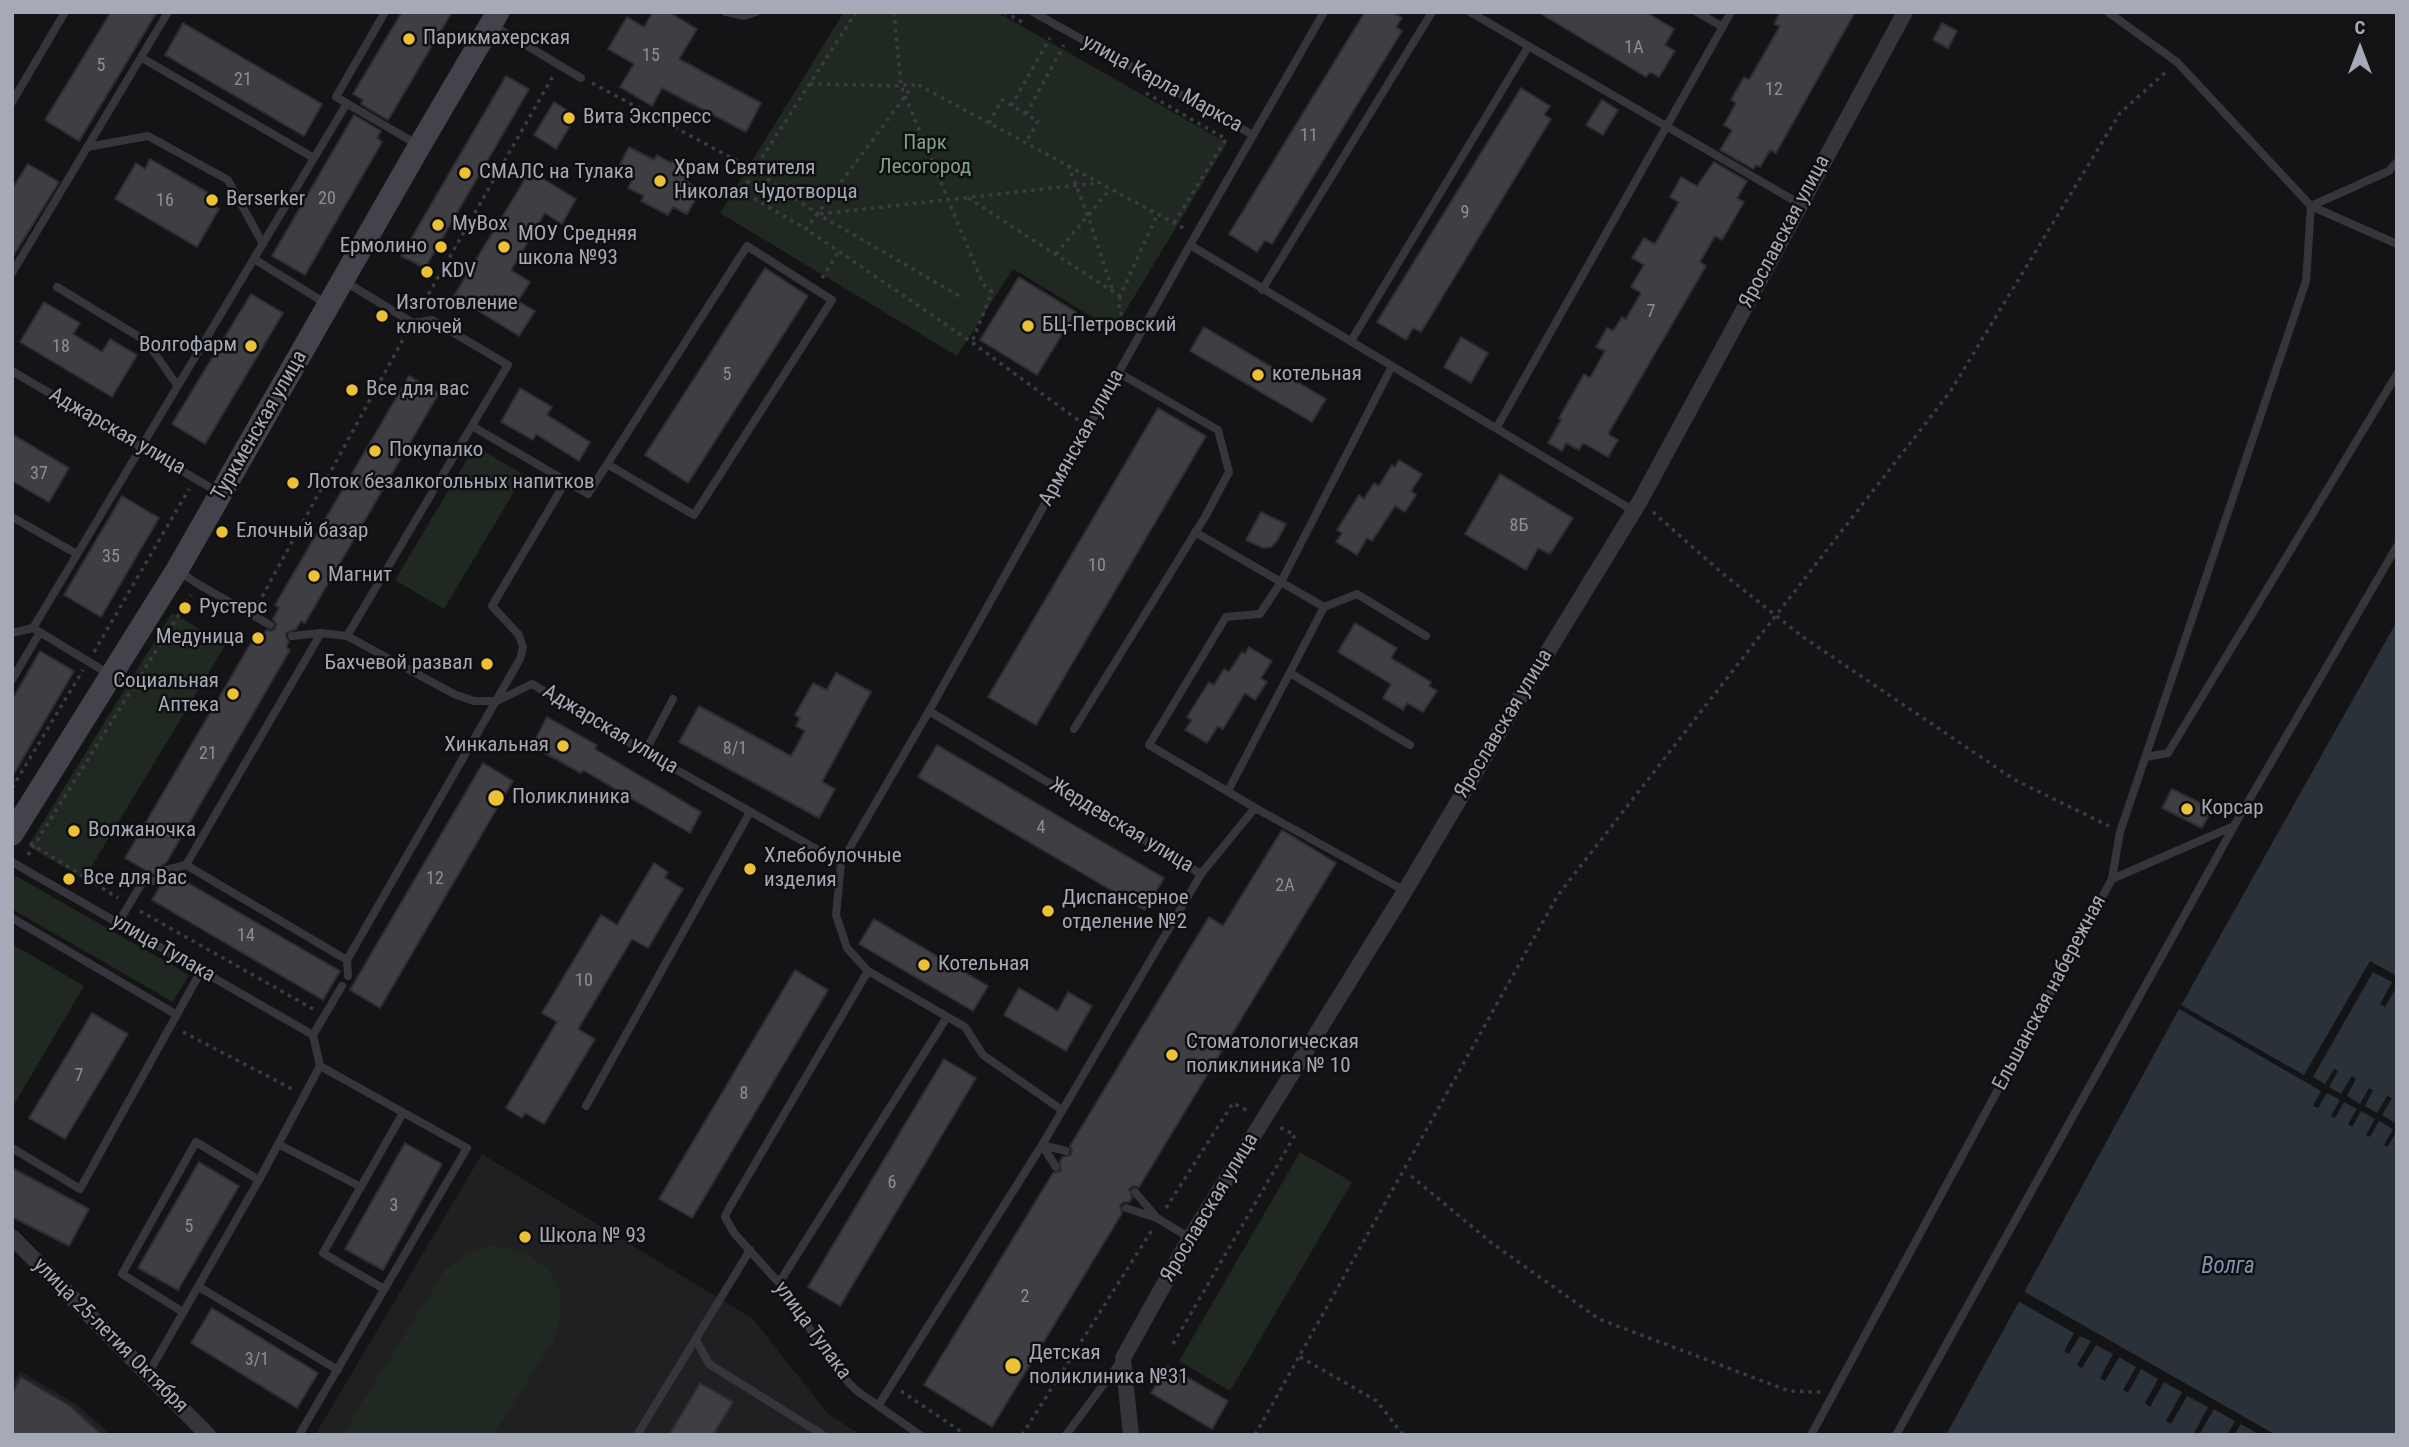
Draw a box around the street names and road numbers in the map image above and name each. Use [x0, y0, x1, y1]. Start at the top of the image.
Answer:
street label: улица Карла Маркса [1078, 30, 1246, 138]
street label: Ярославская улица [1734, 151, 1836, 313]
street label: Туркменская улица [207, 346, 313, 506]
street label: Армянская улица [1034, 365, 1130, 511]
street label: Аджарская улица [44, 383, 190, 481]
street label: Ярославская улица [1450, 645, 1558, 803]
street label: Аджарская улица [538, 680, 682, 780]
street label: Жердевская улица [1044, 773, 1198, 879]
street label: Ельшанская набережная [1988, 891, 2112, 1095]
street label: улица Тулака [107, 909, 219, 989]
street label: Ярославская улица [1156, 1129, 1264, 1287]
street label: улица 25-летия Октября [27, 1253, 193, 1419]
street label: улица Тулака [768, 1277, 856, 1385]

